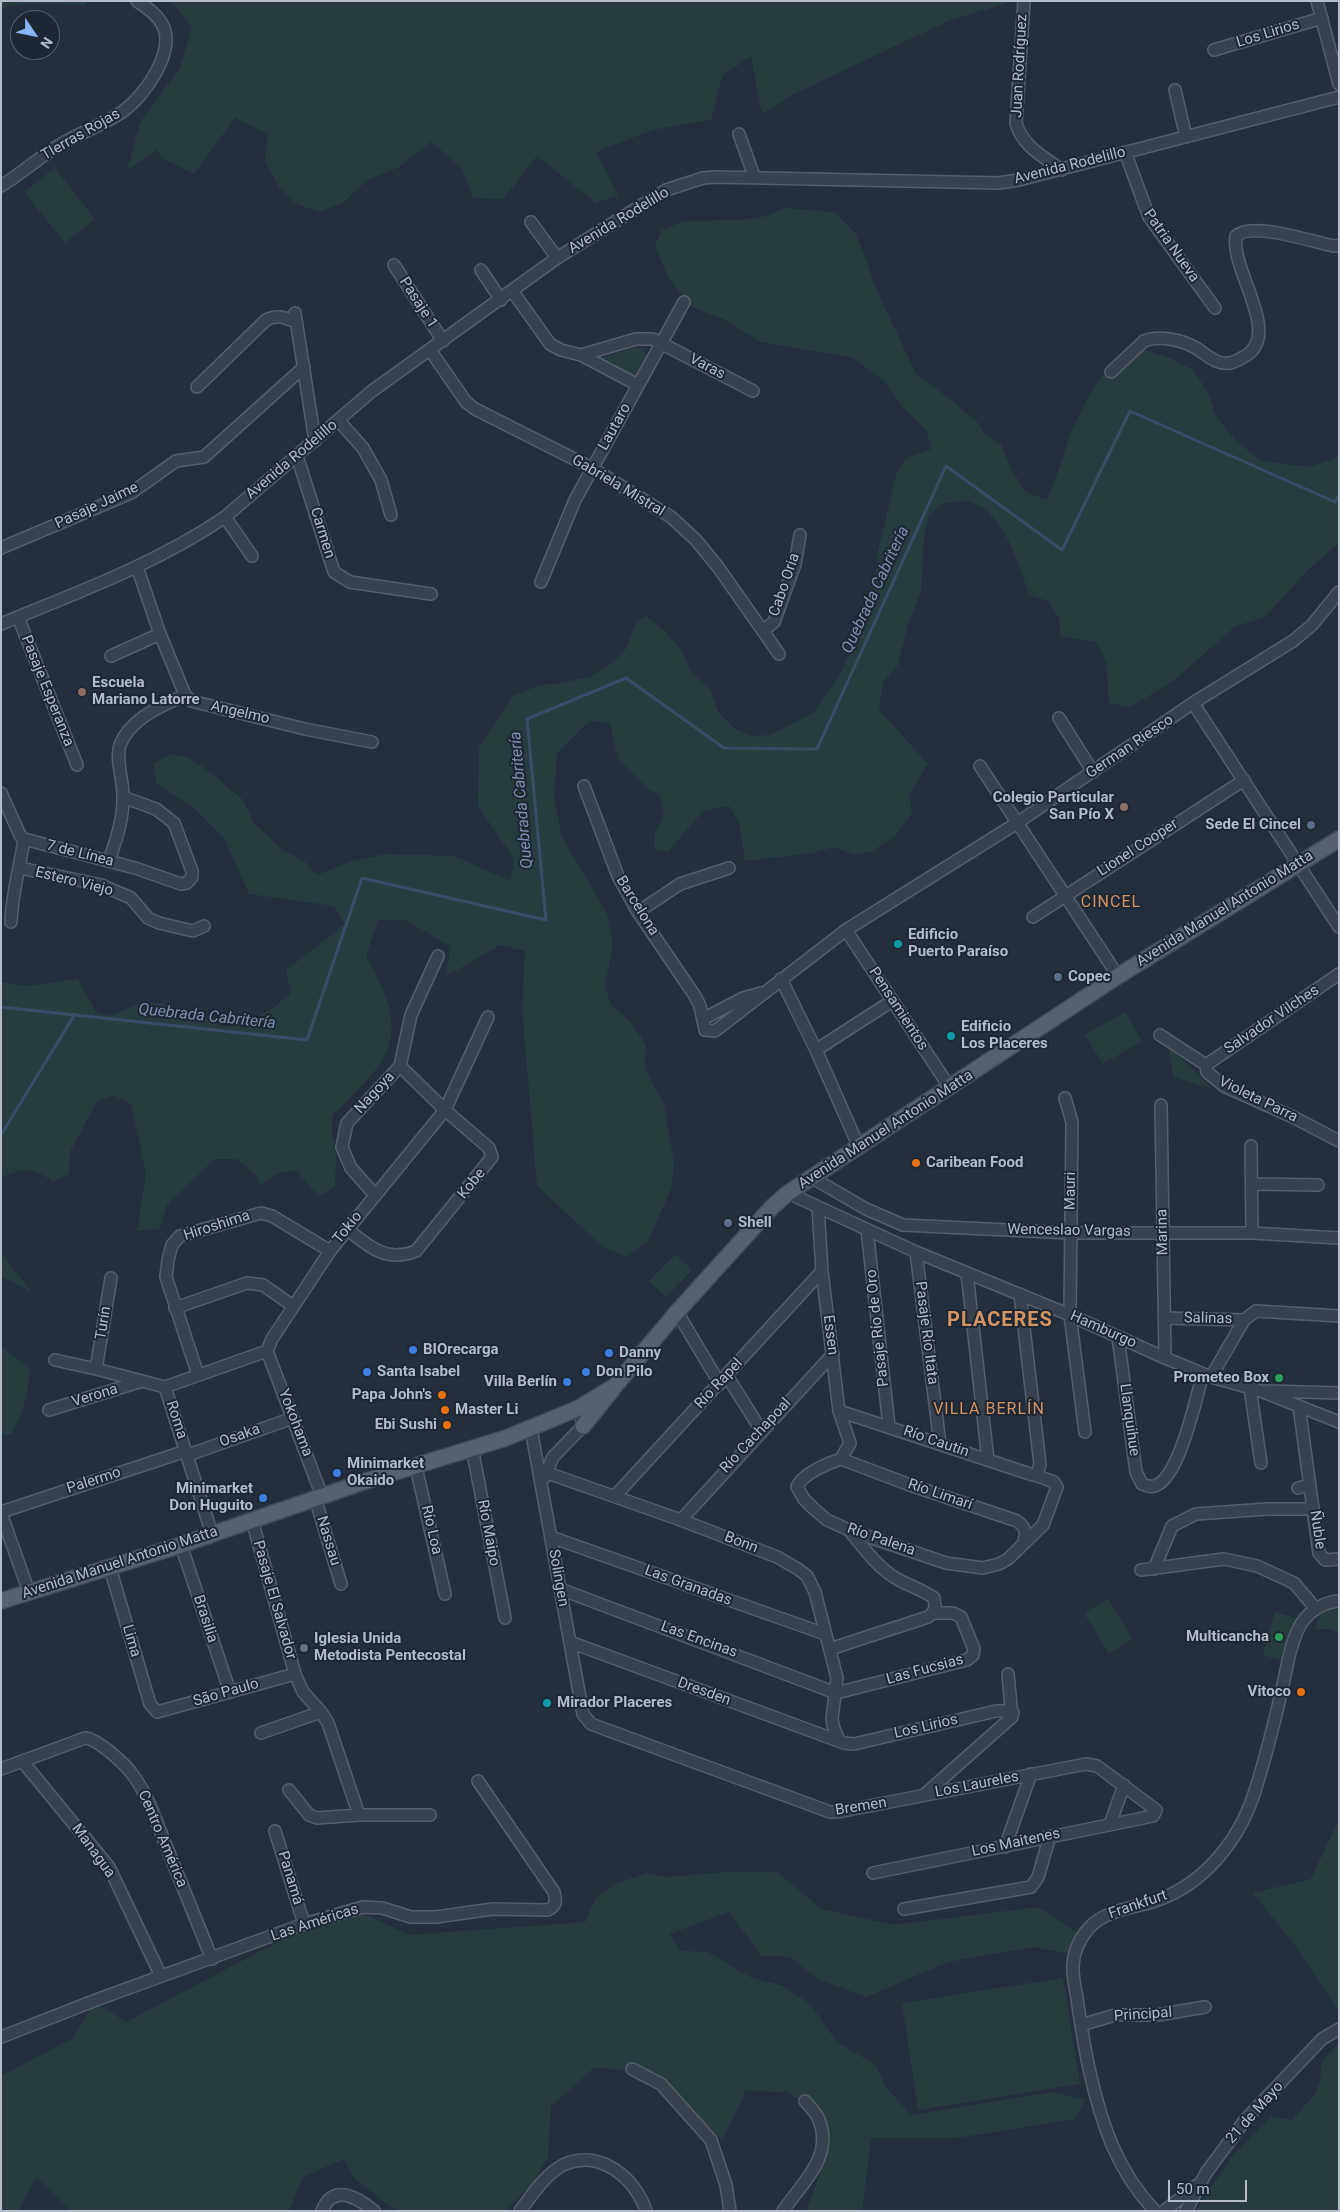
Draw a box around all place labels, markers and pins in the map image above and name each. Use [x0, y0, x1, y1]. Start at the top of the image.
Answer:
place label: Escuela Mariano Latorre [92, 674, 200, 709]
marker: Escuela Mariano Latorre [76, 686, 88, 698]
place label: Colegio Particular San Pío X [993, 789, 1114, 824]
marker: Colegio Particular San Pío X [1118, 801, 1130, 813]
place label: Sede El Cincel [1205, 816, 1301, 834]
marker: Sede El Cincel [1305, 819, 1317, 831]
place label: Edificio Puerto Paraíso [908, 926, 1008, 961]
marker: Edificio Puerto Paraíso [892, 938, 904, 950]
place label: Copec [1068, 968, 1111, 986]
marker: Copec [1052, 971, 1064, 983]
place label: Edificio Los Placeres [961, 1018, 1048, 1053]
marker: Edificio Los Placeres [945, 1030, 957, 1042]
place label: Caribean Food [926, 1154, 1023, 1172]
marker: Caribean Food [910, 1157, 922, 1169]
place label: Shell [738, 1214, 772, 1232]
marker: Shell [722, 1217, 734, 1229]
place label: BIOrecarga [423, 1341, 499, 1359]
marker: BIOrecarga [407, 1344, 419, 1356]
place label: Danny [619, 1344, 661, 1362]
marker: Danny [603, 1347, 615, 1359]
place label: Santa Isabel [377, 1363, 460, 1381]
place label: Don Pilo [596, 1363, 652, 1381]
marker: Santa Isabel [361, 1366, 373, 1378]
marker: Don Pilo [580, 1366, 592, 1378]
place label: Prometeo Box [1174, 1369, 1269, 1387]
marker: Prometeo Box [1273, 1372, 1285, 1384]
place label: Villa Berlín [484, 1373, 557, 1391]
marker: Villa Berlín [561, 1376, 573, 1388]
place label: Papa John's [352, 1386, 432, 1404]
marker: Papa John's [436, 1389, 448, 1401]
place label: Master Li [455, 1401, 518, 1419]
marker: Master Li [439, 1404, 451, 1416]
place label: Ebi Sushi [375, 1416, 437, 1434]
marker: Ebi Sushi [441, 1419, 453, 1431]
place label: Minimarket Okaido [347, 1455, 424, 1490]
marker: Minimarket Okaido [331, 1467, 343, 1479]
place label: Minimarket Don Huguito [169, 1480, 253, 1515]
marker: Minimarket Don Huguito [257, 1492, 269, 1504]
place label: Multicancha [1186, 1628, 1269, 1646]
place label: Iglesia Unida Metodista Pentecostal [314, 1630, 466, 1665]
marker: Multicancha [1273, 1631, 1285, 1643]
marker: Iglesia Unida Metodista Pentecostal [298, 1642, 310, 1654]
place label: Vitoco [1248, 1683, 1291, 1701]
marker: Vitoco [1295, 1686, 1307, 1698]
place label: Mirador Placeres [557, 1694, 672, 1712]
marker: Mirador Placeres [541, 1697, 553, 1709]

